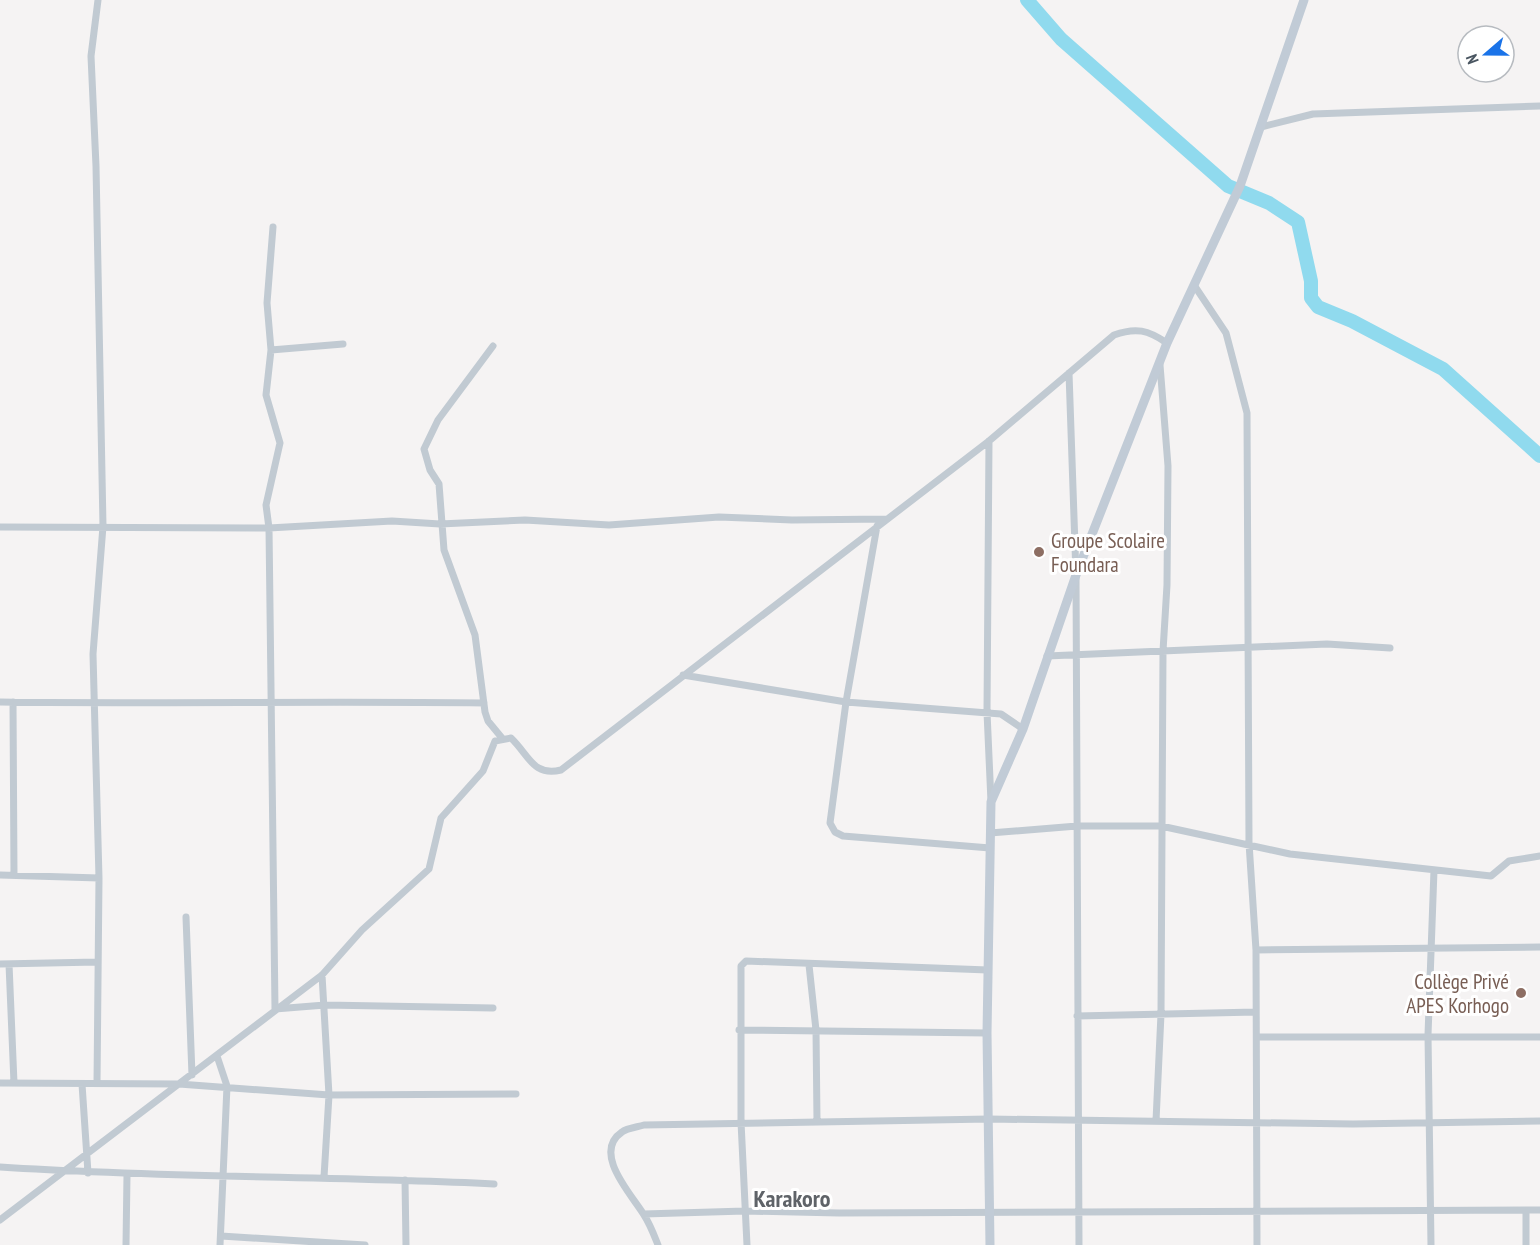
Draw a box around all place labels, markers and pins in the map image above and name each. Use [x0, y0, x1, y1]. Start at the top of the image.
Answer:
place label: Groupe Scolaire Foundara [1051, 527, 1165, 578]
marker: Groupe Scolaire Foundara [1032, 545, 1046, 559]
place label: Collège Privé APES Korhogo [1406, 968, 1509, 1019]
marker: Collège Privé APES Korhogo [1514, 986, 1528, 1000]

